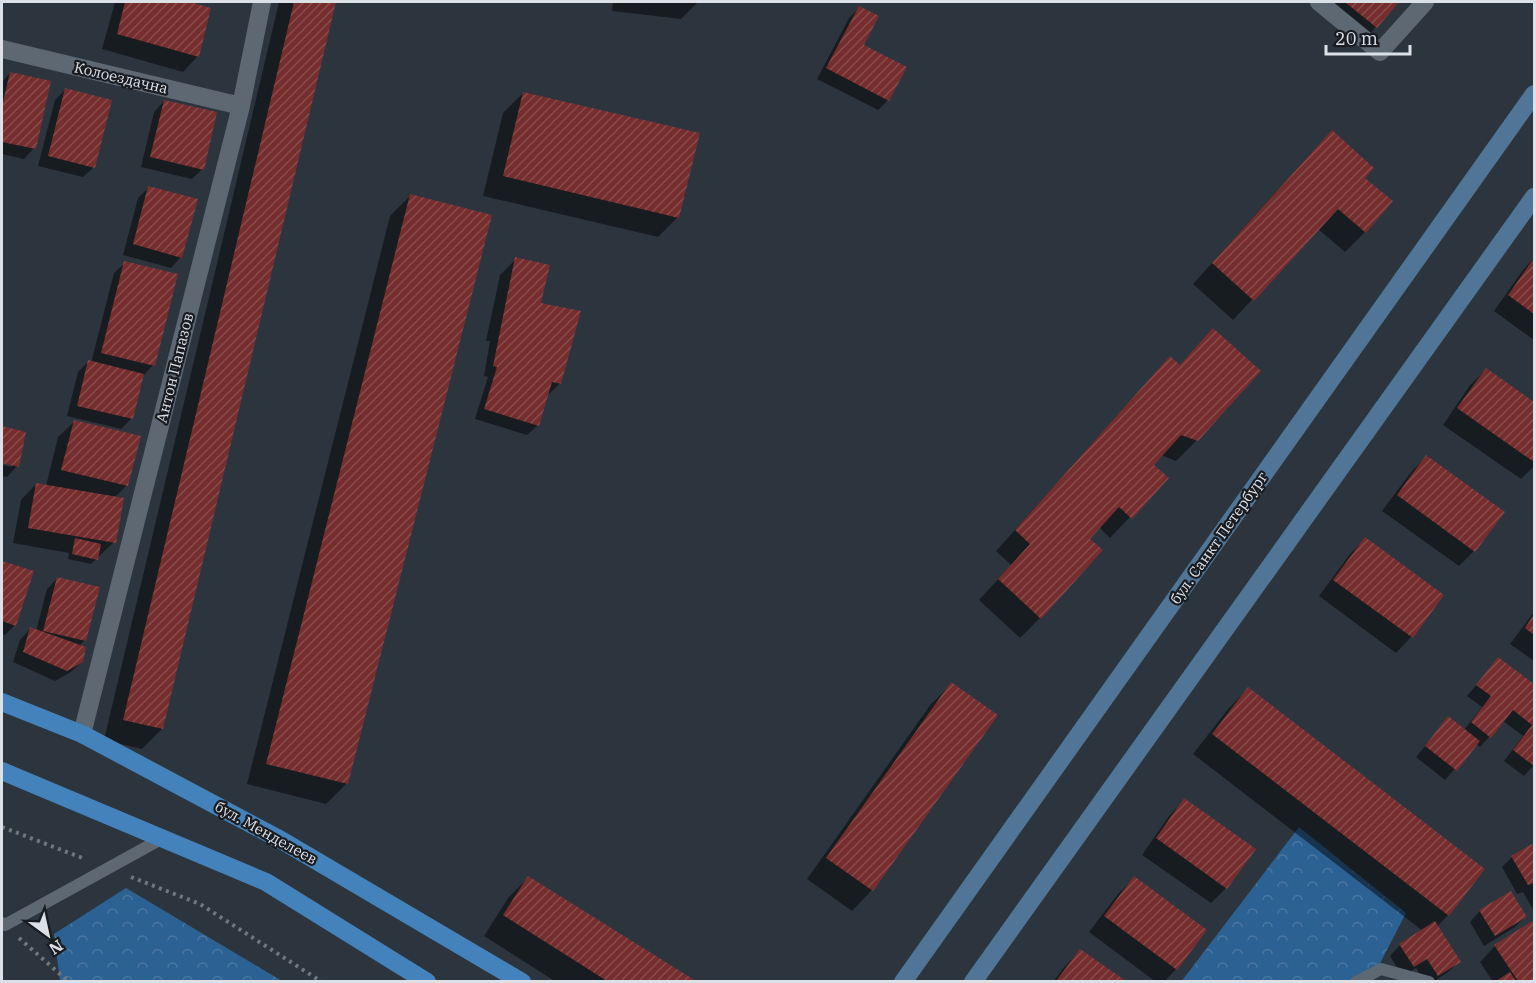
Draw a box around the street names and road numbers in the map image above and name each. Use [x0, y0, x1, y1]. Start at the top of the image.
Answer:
street label: Колоездачна [72, 57, 170, 98]
street label: Антон Папазов [152, 311, 197, 425]
street label: бул. Санкт Петербург [1166, 468, 1272, 608]
street label: бул. Менделеев [212, 797, 321, 868]

